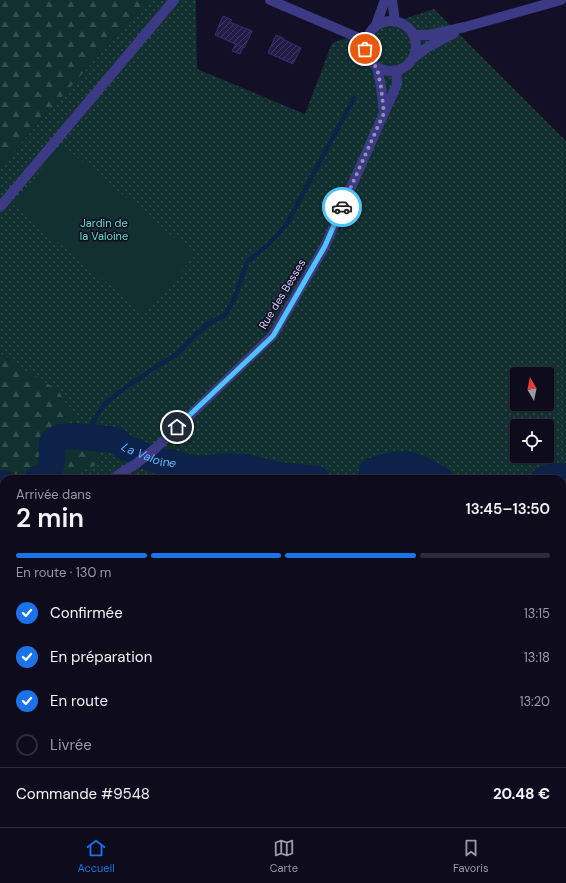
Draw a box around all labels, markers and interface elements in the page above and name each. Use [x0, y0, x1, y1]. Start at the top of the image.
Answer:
pin [348, 32, 382, 66]
icon: bag [354, 38, 376, 60]
courier [322, 187, 362, 227]
icon: car [331, 196, 353, 218]
park label: Jardin de la Valoine [80, 216, 128, 243]
street label: Rue des Besses [256, 256, 308, 332]
north arrow [510, 367, 554, 411]
map controls [510, 367, 554, 463]
pin [160, 410, 194, 444]
icon: home [166, 416, 188, 438]
button: locate [510, 419, 554, 463]
water label: La Valoine [118, 439, 179, 472]
text: Arrivée dans [16, 486, 91, 503]
text: 13:45–13:50 [466, 499, 550, 519]
text: 2 min [16, 501, 84, 535]
text: En route · 130 m [16, 564, 111, 581]
icon: check [16, 602, 38, 624]
text: Confirmée [50, 603, 123, 623]
text: 13:15 [524, 605, 550, 622]
icon: check [16, 646, 38, 668]
text: En préparation [50, 647, 152, 667]
text: 13:18 [524, 649, 550, 666]
icon: check [16, 690, 38, 712]
text: En route [50, 691, 108, 711]
text: 13:20 [519, 693, 550, 710]
text: Livrée [50, 735, 92, 755]
text: Commande #9548 [16, 784, 150, 804]
text: 20.48 € [493, 784, 550, 804]
tab: Accueil [77, 837, 115, 875]
tab: Carte [270, 837, 298, 875]
tab: Favoris [453, 837, 489, 875]

